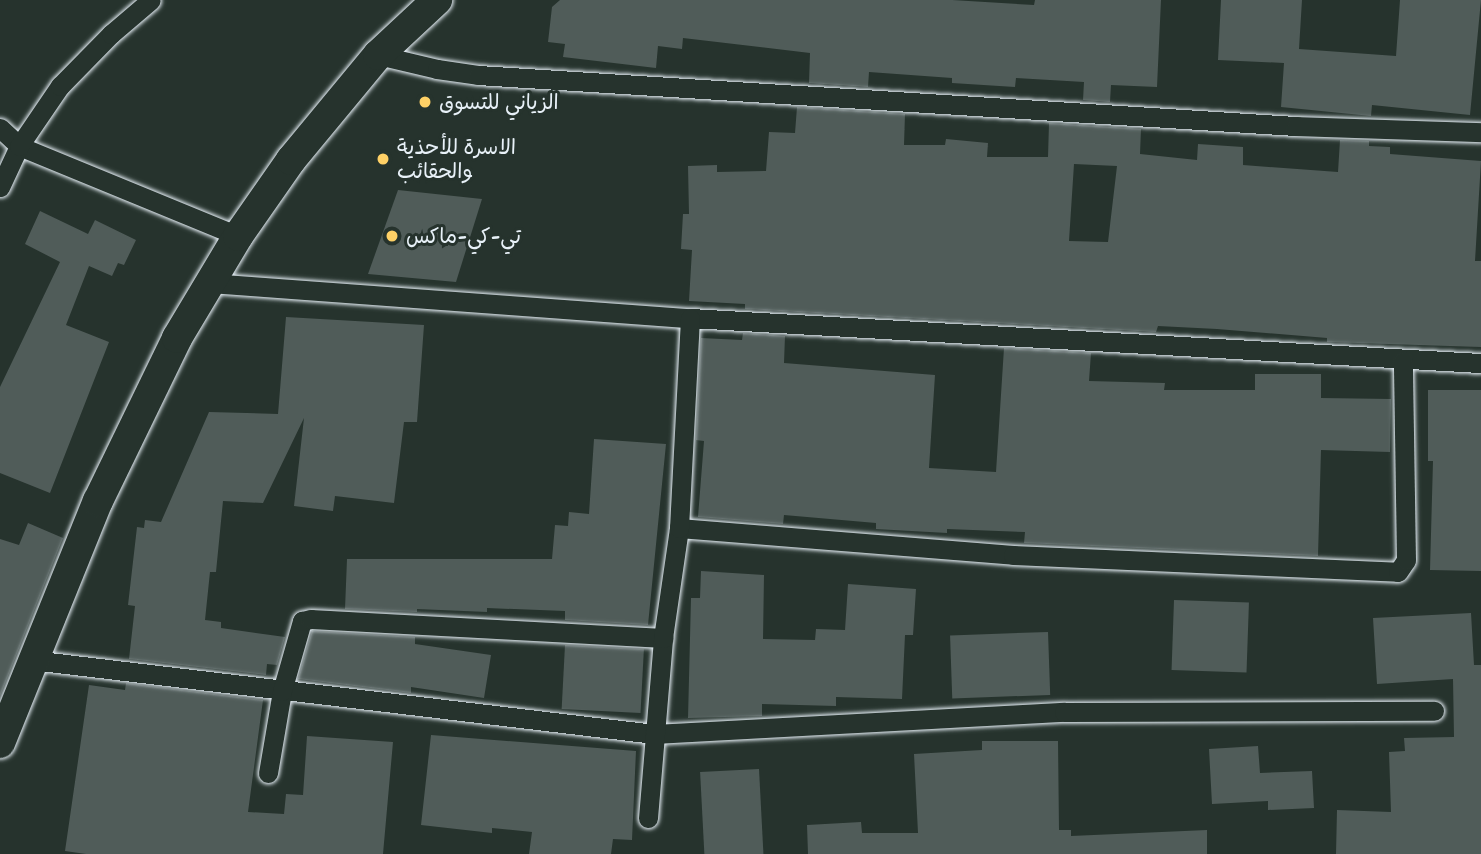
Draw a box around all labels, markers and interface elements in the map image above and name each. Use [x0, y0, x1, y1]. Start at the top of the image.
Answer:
place label: الزياني للتسوق [439, 89, 559, 115]
marker: الزياني للتسوق [417, 94, 433, 110]
place label: الاسرة للأحذية والحقائب [397, 134, 516, 184]
marker: الاسرة للأحذية والحقائب [375, 151, 391, 167]
place label: تي-كي-ماكس [406, 223, 521, 249]
marker: تي-كي-ماكس [384, 228, 400, 244]

